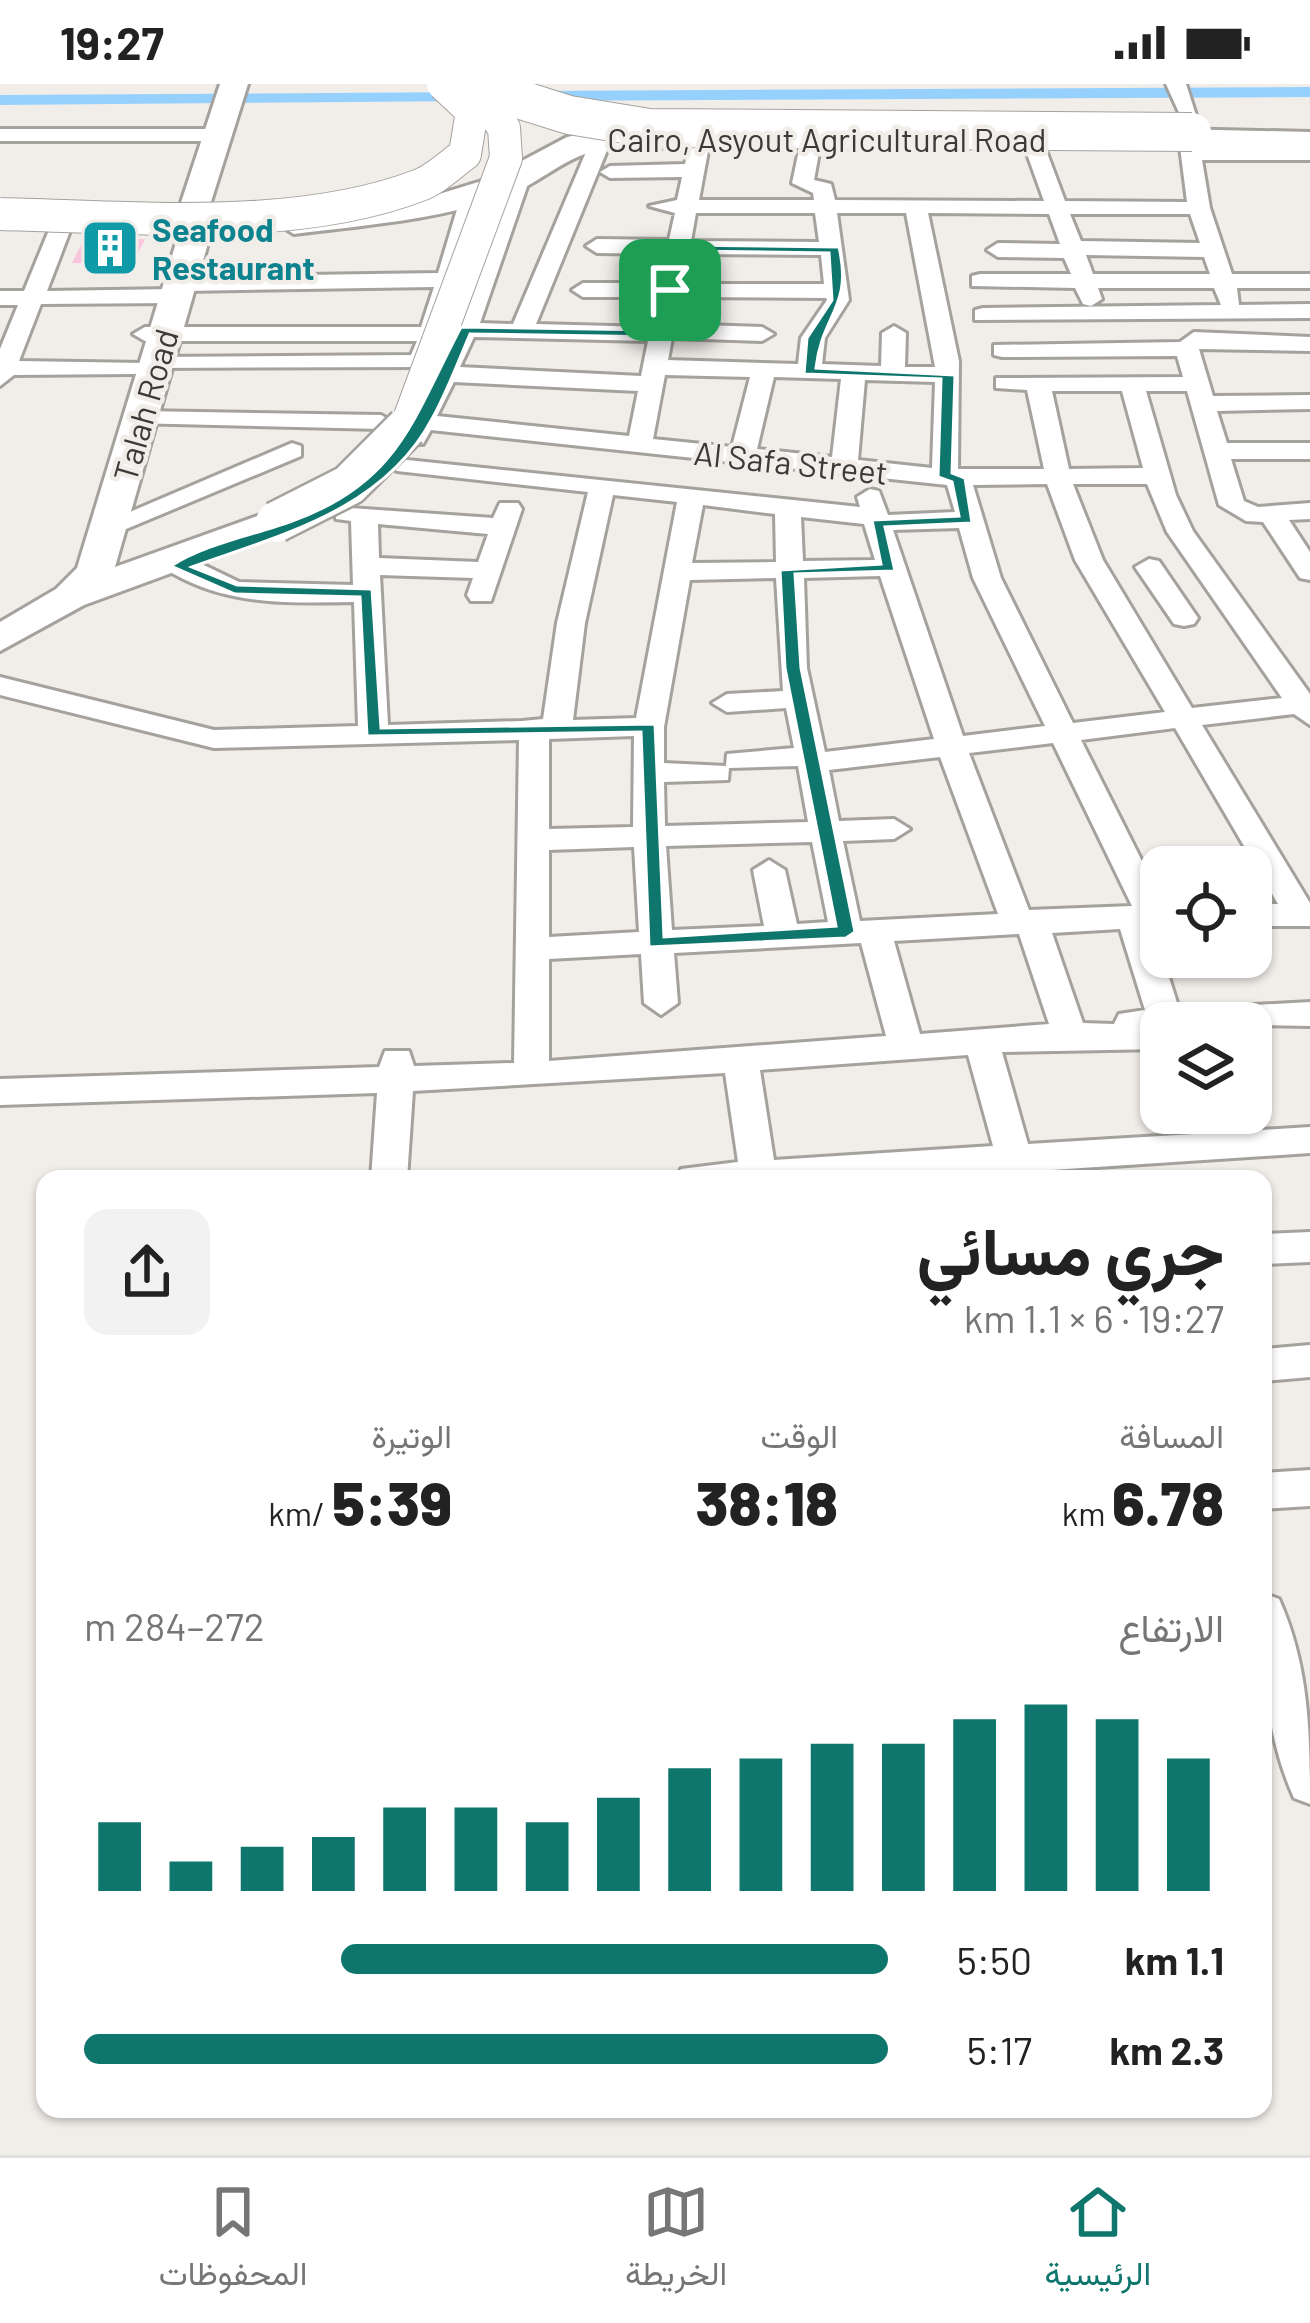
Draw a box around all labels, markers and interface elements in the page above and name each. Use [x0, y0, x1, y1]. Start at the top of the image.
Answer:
text: 19:27 [60, 15, 164, 69]
street label: Cairo, Asyout Agricultural Road [607, 119, 1047, 159]
place label: Seafood Restaurant [152, 209, 315, 287]
building icon: Seafood Restaurant [79, 217, 141, 279]
pin [619, 239, 721, 341]
icon: arrive [637, 257, 703, 323]
street label: Talah Road [104, 324, 186, 486]
street label: Al Safa Street [692, 432, 890, 492]
map controls [1140, 846, 1272, 1134]
button: locate [1140, 846, 1272, 978]
button: layers [1140, 1002, 1272, 1134]
button: share [84, 1209, 210, 1335]
text: جري مسائي [917, 1209, 1224, 1288]
text: 19:27 · 6 × 1.1 km [964, 1294, 1224, 1341]
text: الوتيرة [371, 1415, 452, 1455]
text: الوقت [760, 1415, 838, 1455]
text: المسافة [1119, 1415, 1224, 1455]
text: 5:39 [332, 1466, 452, 1538]
text: 38:18 [696, 1466, 838, 1538]
text: 6.78 [1112, 1466, 1224, 1538]
text: /km [268, 1493, 332, 1533]
text: km [1062, 1493, 1112, 1533]
text: 272–284 m [84, 1602, 265, 1649]
text: الارتفاع [1118, 1603, 1224, 1650]
text: 5:50 [957, 1936, 1032, 1983]
text: 1.1 km [1125, 1936, 1224, 1983]
text: 5:17 [967, 2026, 1032, 2073]
text: 2.3 km [1109, 2026, 1224, 2073]
tab: المحفوظات [159, 2179, 307, 2303]
tab: الخريطة [625, 2179, 727, 2303]
tab: الرئيسية [1045, 2179, 1151, 2303]

